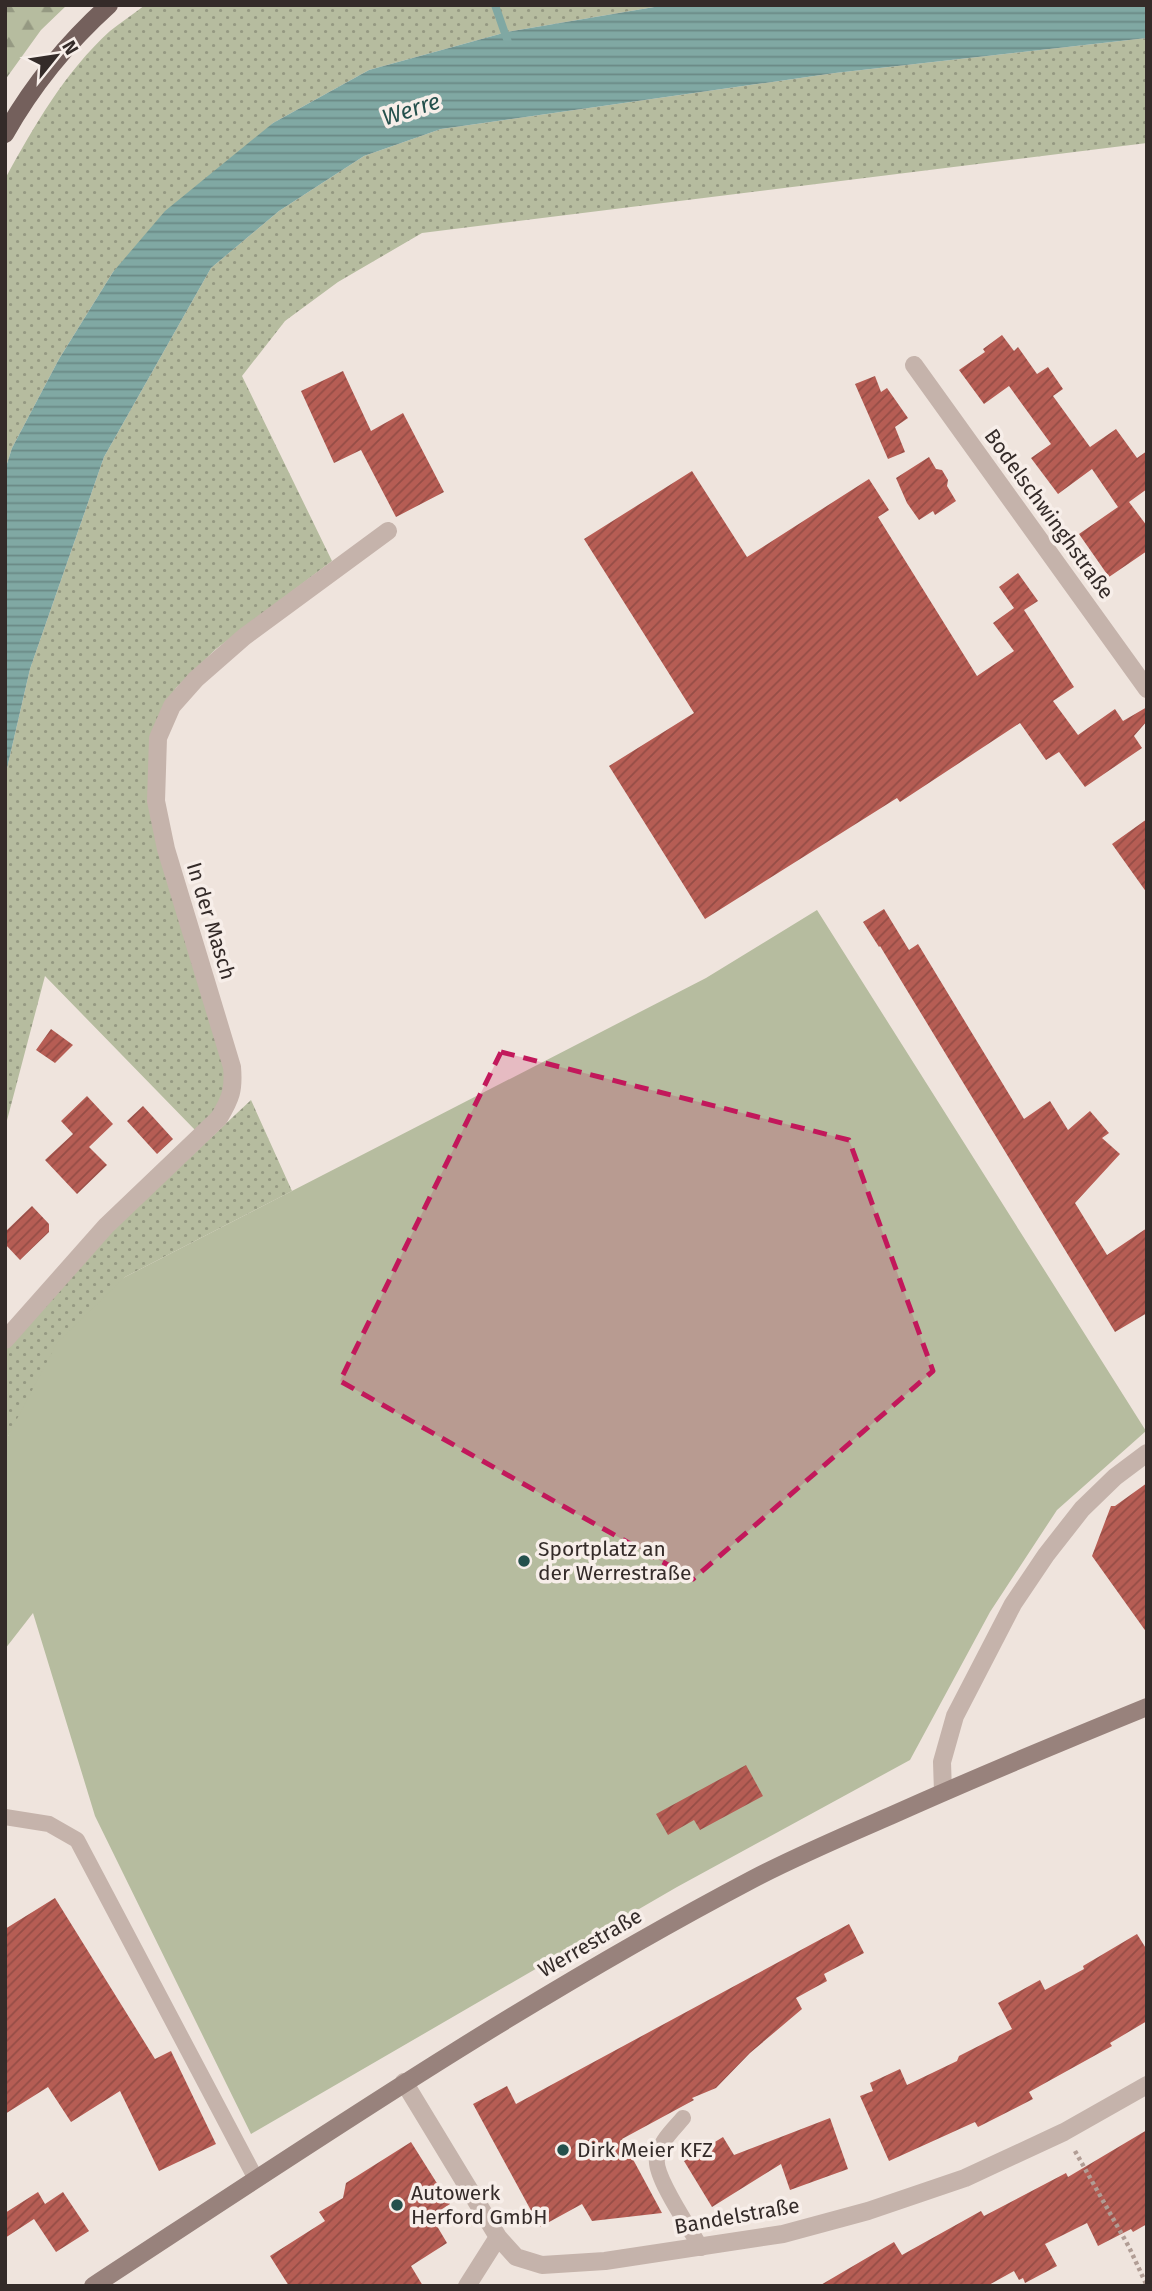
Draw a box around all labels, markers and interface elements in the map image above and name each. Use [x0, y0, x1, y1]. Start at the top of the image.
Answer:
north arrow [21, 21, 91, 91]
text: N [57, 37, 83, 59]
water label: Werre [378, 86, 444, 131]
street label: Bodelschwinghstraße [979, 424, 1119, 604]
street label: In der Masch [181, 859, 241, 983]
place label: Sportplatz an der Werrestraße [538, 1536, 691, 1586]
marker: Sportplatz an der Werrestraße [516, 1553, 532, 1569]
street label: Werrestraße [533, 1903, 647, 1983]
place label: Dirk Meier KFZ [577, 2137, 713, 2163]
marker: Dirk Meier KFZ [555, 2142, 571, 2158]
place label: Autowerk Herford GmbH [411, 2180, 548, 2230]
street label: Bandelstraße [672, 2192, 802, 2240]
marker: Autowerk Herford GmbH [389, 2197, 405, 2213]

